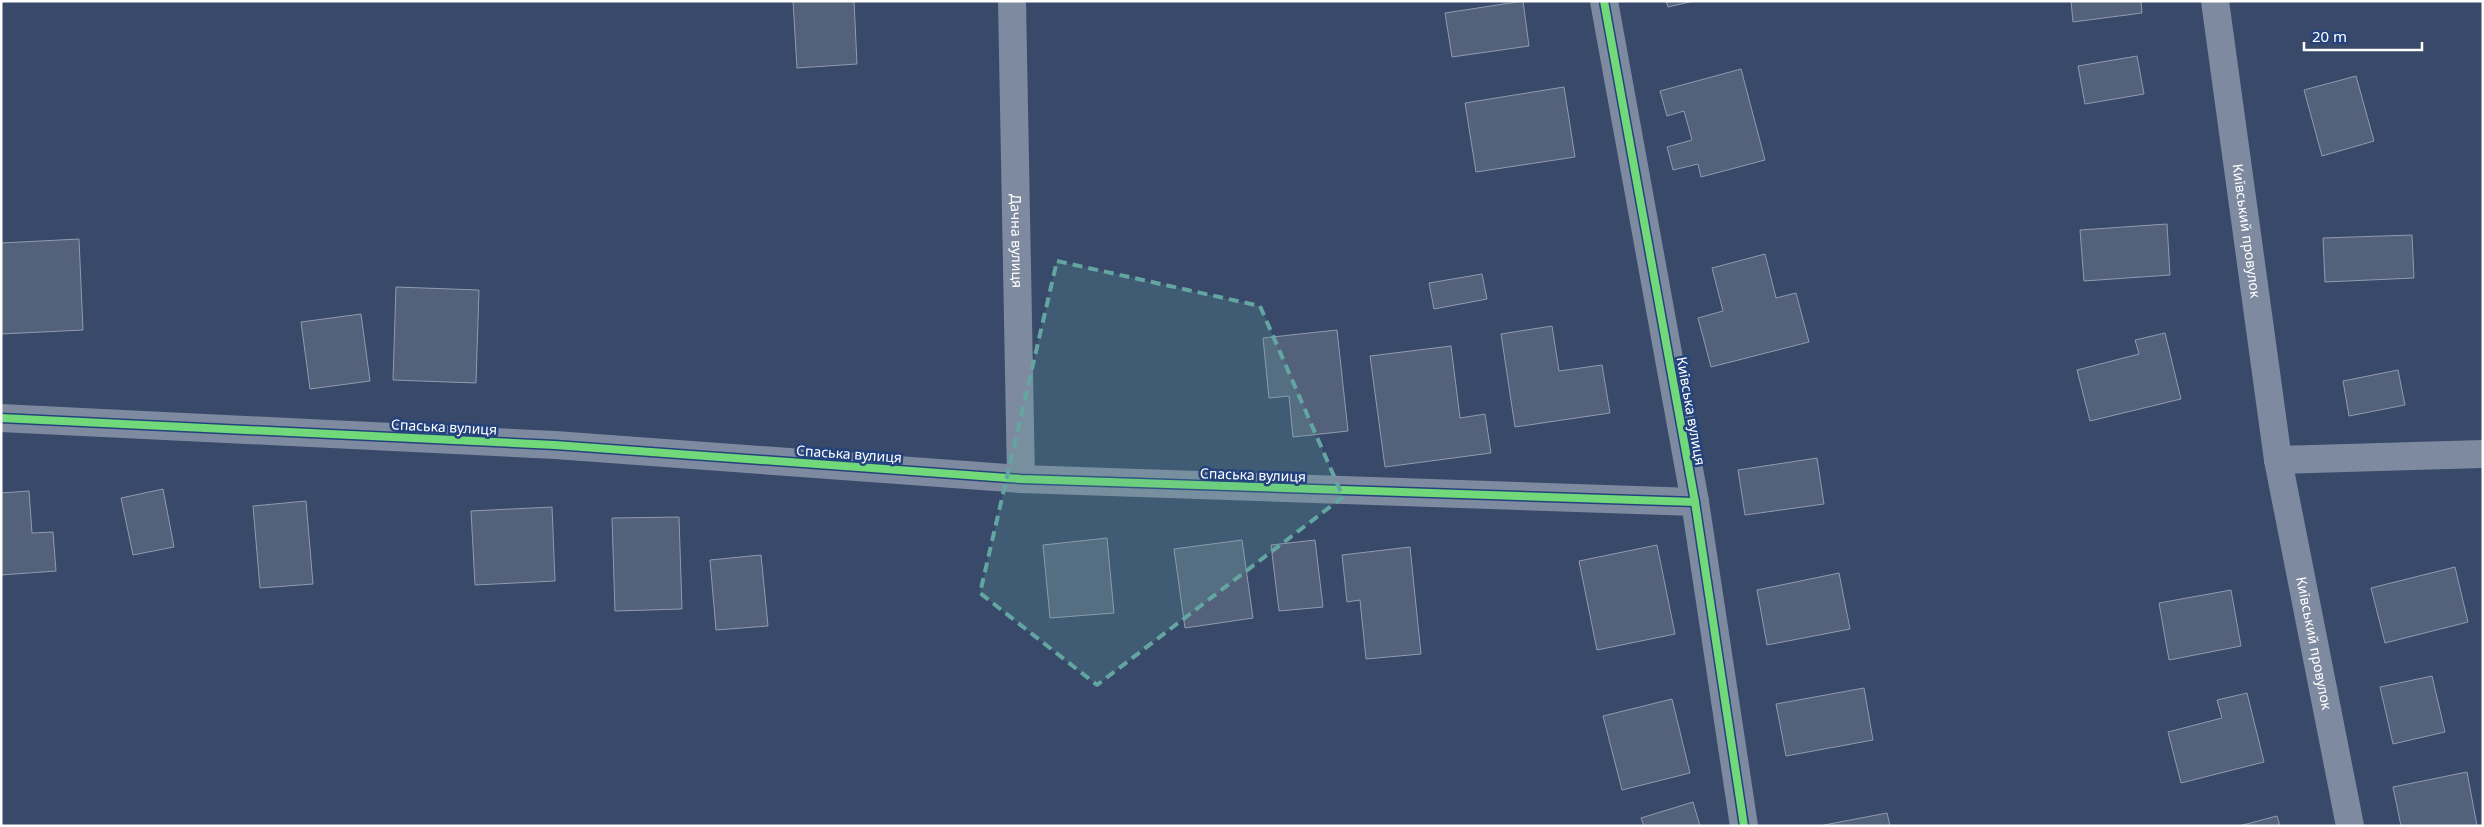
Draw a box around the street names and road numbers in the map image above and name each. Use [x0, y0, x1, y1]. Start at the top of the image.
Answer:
street label: Київський провулок [2228, 162, 2266, 300]
street label: Дачна вулиця [1007, 194, 1027, 288]
street label: Київська вулиця [1673, 355, 1710, 467]
street label: Спаська вулиця [391, 414, 497, 439]
street label: Спаська вулиця [795, 440, 903, 467]
street label: Спаська вулиця [1200, 463, 1306, 486]
street label: Київський провулок [2292, 575, 2337, 712]

